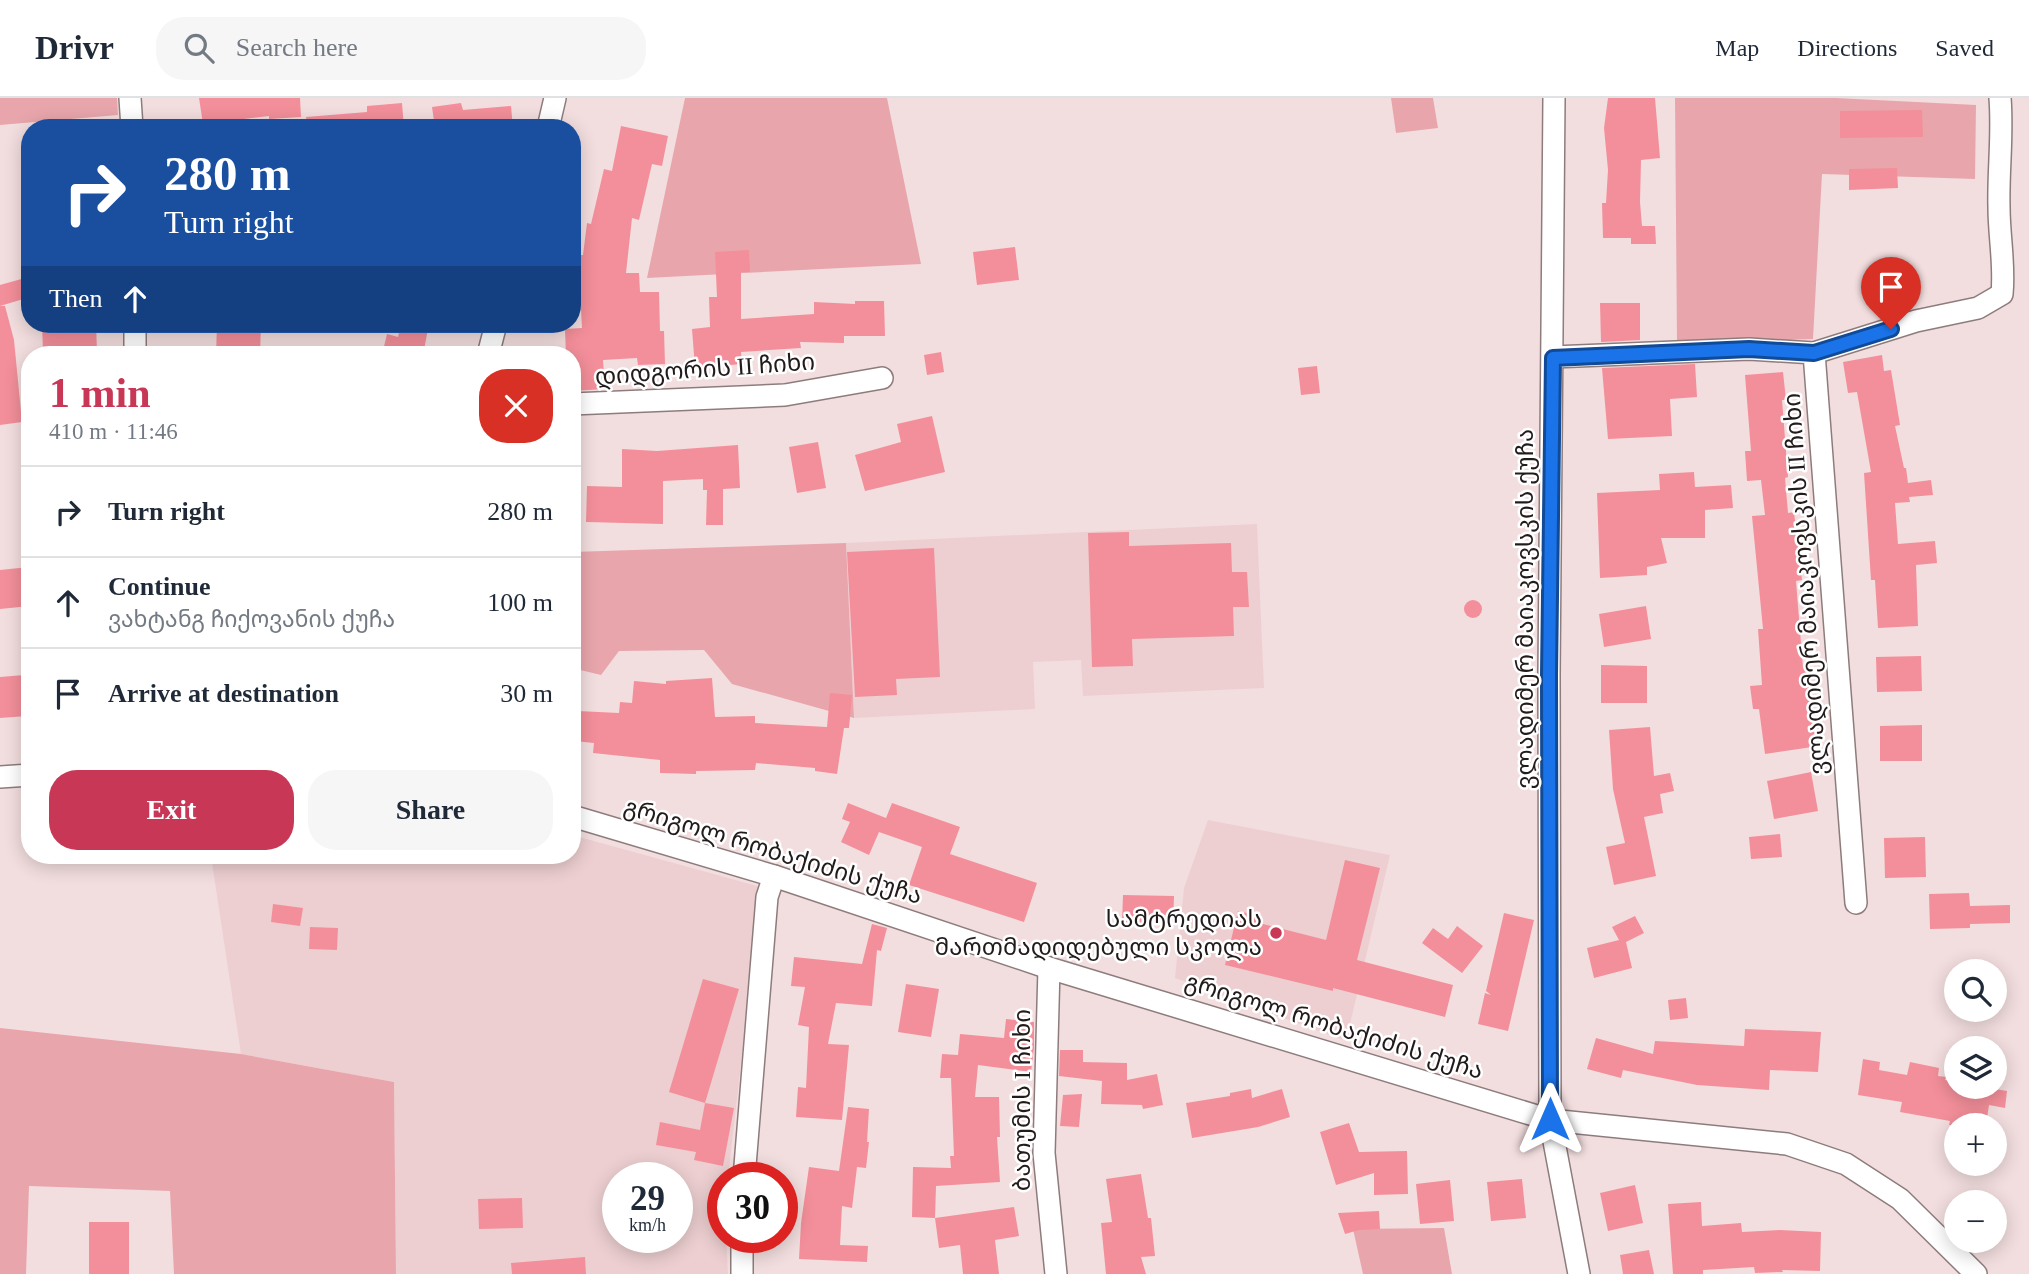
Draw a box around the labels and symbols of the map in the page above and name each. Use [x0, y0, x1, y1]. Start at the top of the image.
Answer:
pin [1861, 257, 1921, 329]
street label: დიდგორის II ჩიხი [594, 348, 816, 391]
street label: ვლადიმერ მაიაკოვსკის II ჩიხი [1779, 392, 1832, 776]
street label: ვლადიმერ მაიაკოვსკის ქუჩა [1512, 429, 1539, 789]
street label: გრიგოლ რობაქიძის ქუჩა [620, 793, 925, 910]
place label: სამტრედიას მართმადიდებული სკოლა [935, 906, 1262, 961]
marker: სამტრედიას მართმადიდებული სკოლა [1268, 925, 1284, 941]
street label: გრიგოლ რობაქიძის ქუჩა [1181, 968, 1486, 1085]
street label: ბათუმის I ჩიხი [1009, 1009, 1036, 1191]
position arrow [1513, 1082, 1587, 1156]
speed limit sign: 30 [707, 1162, 798, 1253]

